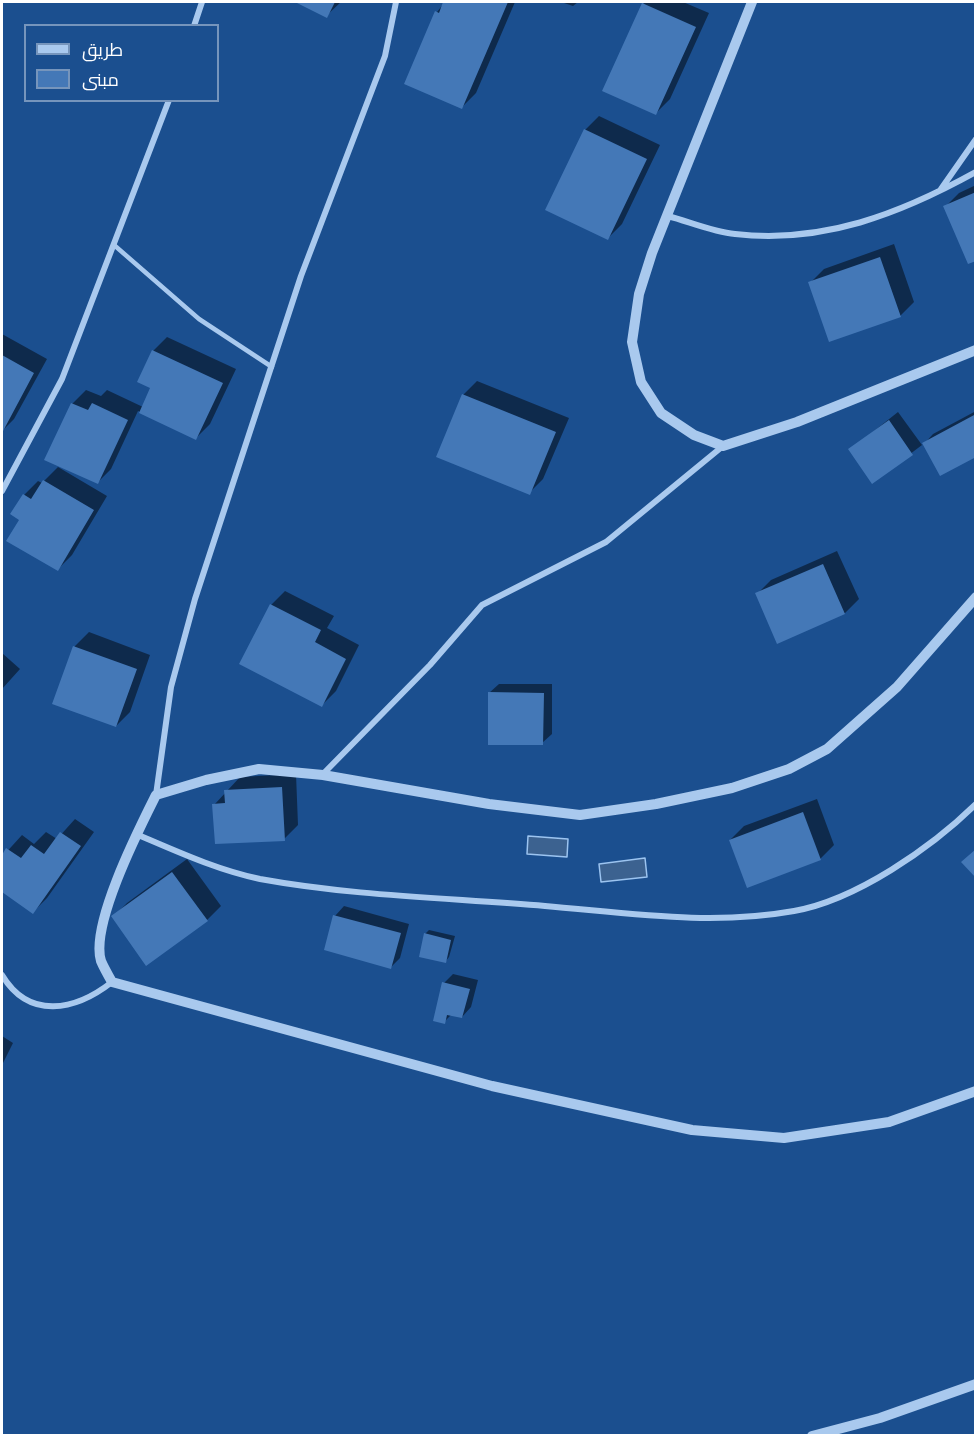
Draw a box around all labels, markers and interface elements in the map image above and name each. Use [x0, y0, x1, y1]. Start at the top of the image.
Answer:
legend [24, 24, 219, 102]
text: طريق [82, 38, 123, 63]
text: مبنى [82, 68, 119, 93]

